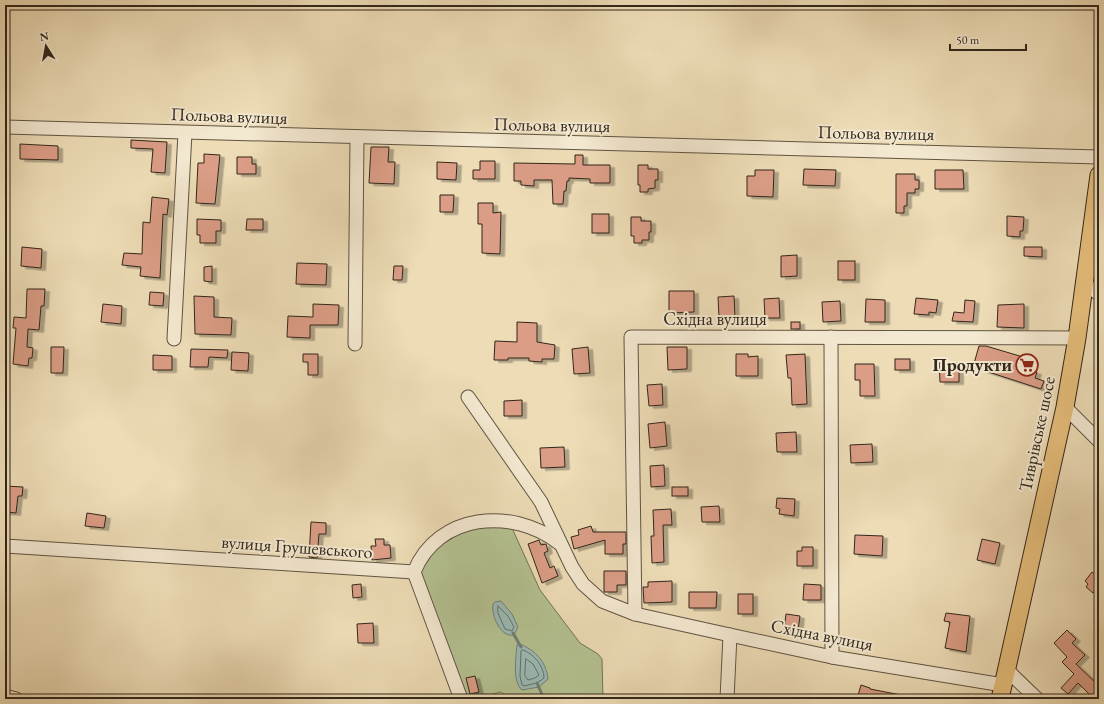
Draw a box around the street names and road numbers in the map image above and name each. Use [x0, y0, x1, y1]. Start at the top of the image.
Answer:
street label: Польова вулиця [170, 102, 288, 129]
street label: Польова вулиця [493, 112, 611, 137]
street label: Польова вулиця [817, 120, 935, 145]
street label: Східна вулиця [663, 307, 767, 330]
street label: Тиврівське шосе [1013, 374, 1060, 494]
street label: вулиця Грушевського [221, 530, 374, 563]
street label: Східна вулиця [769, 613, 875, 656]

